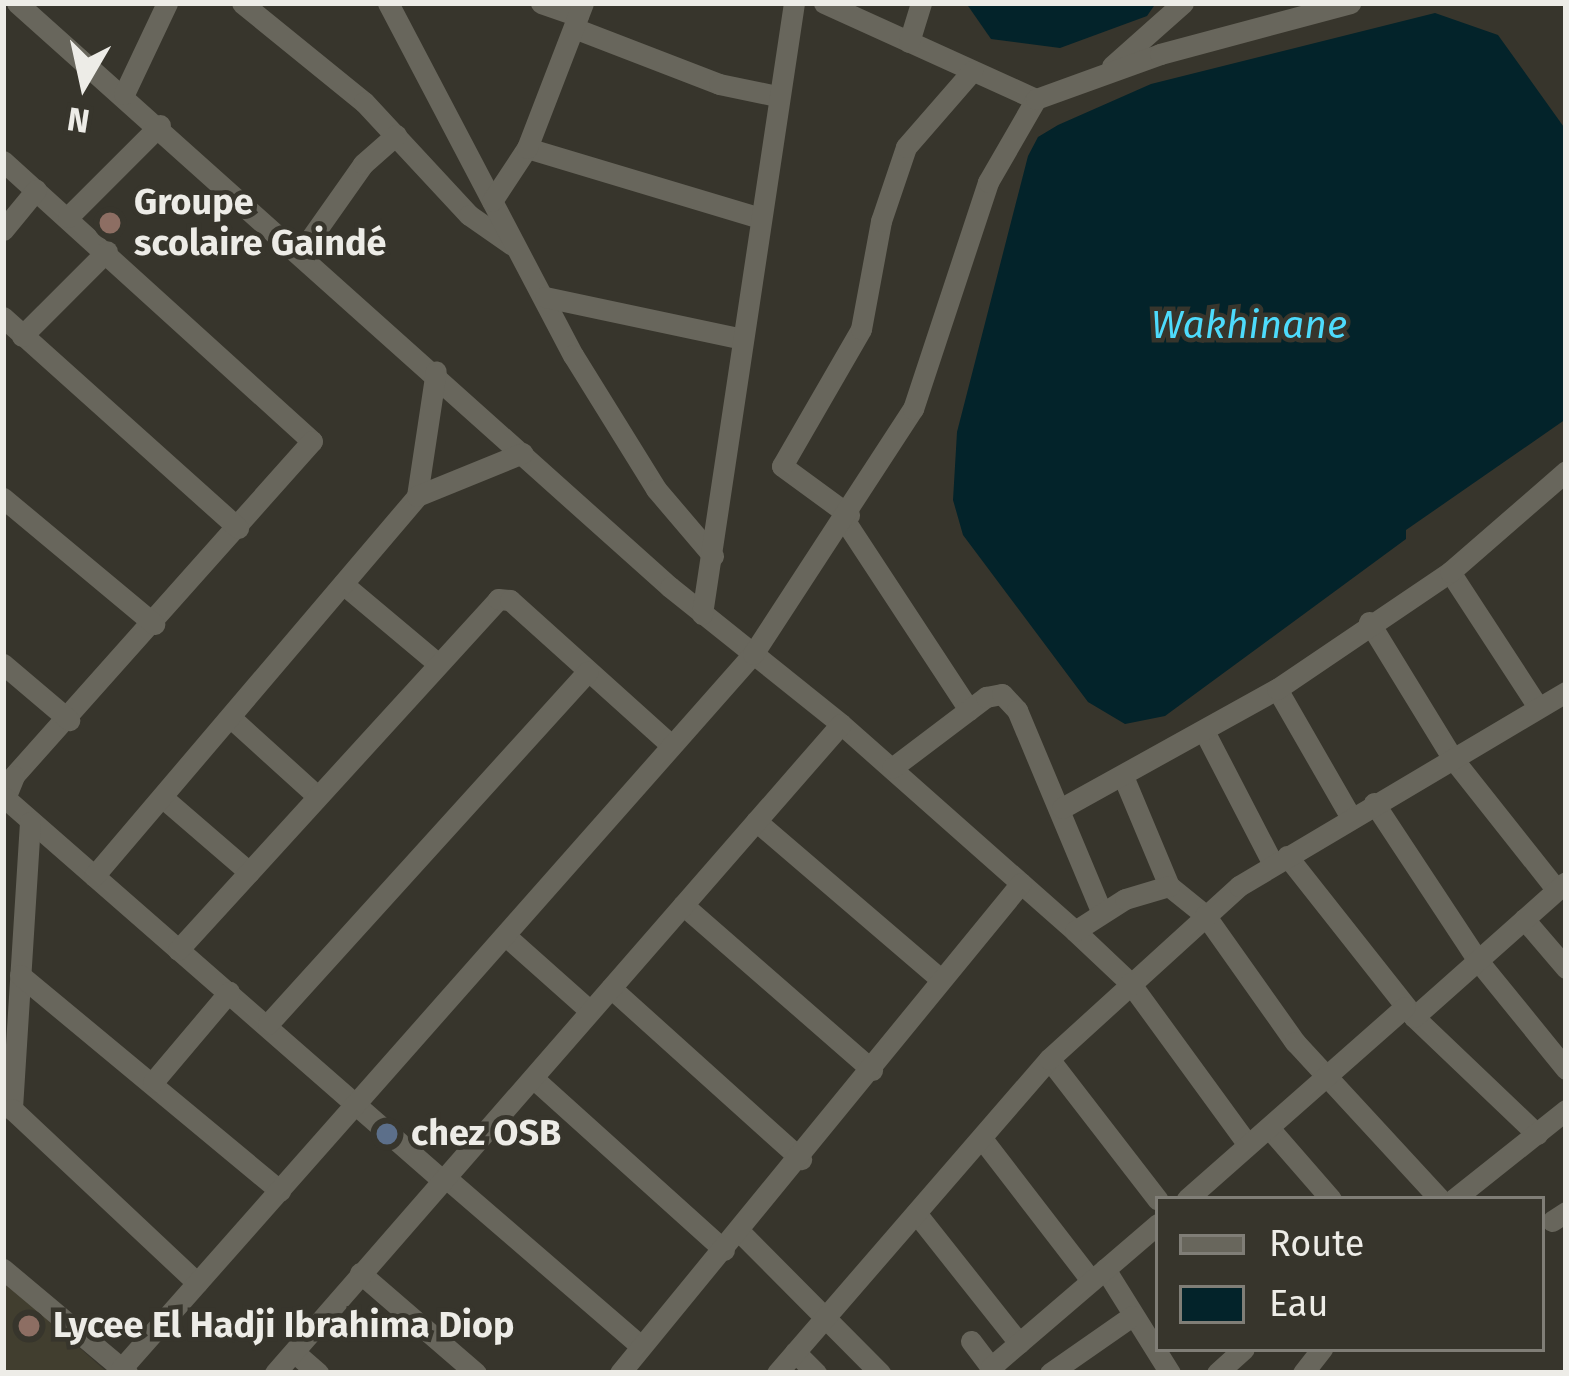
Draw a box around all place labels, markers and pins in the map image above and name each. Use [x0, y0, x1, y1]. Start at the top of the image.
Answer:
place label: Groupe scolaire Gaindé [134, 180, 386, 265]
marker: Groupe scolaire Gaindé [97, 210, 123, 236]
place label: chez OSB [411, 1112, 561, 1156]
marker: chez OSB [374, 1121, 400, 1147]
place label: Lycee El Hadji Ibrahima Diop [53, 1304, 514, 1348]
marker: Lycee El Hadji Ibrahima Diop [16, 1313, 42, 1339]

